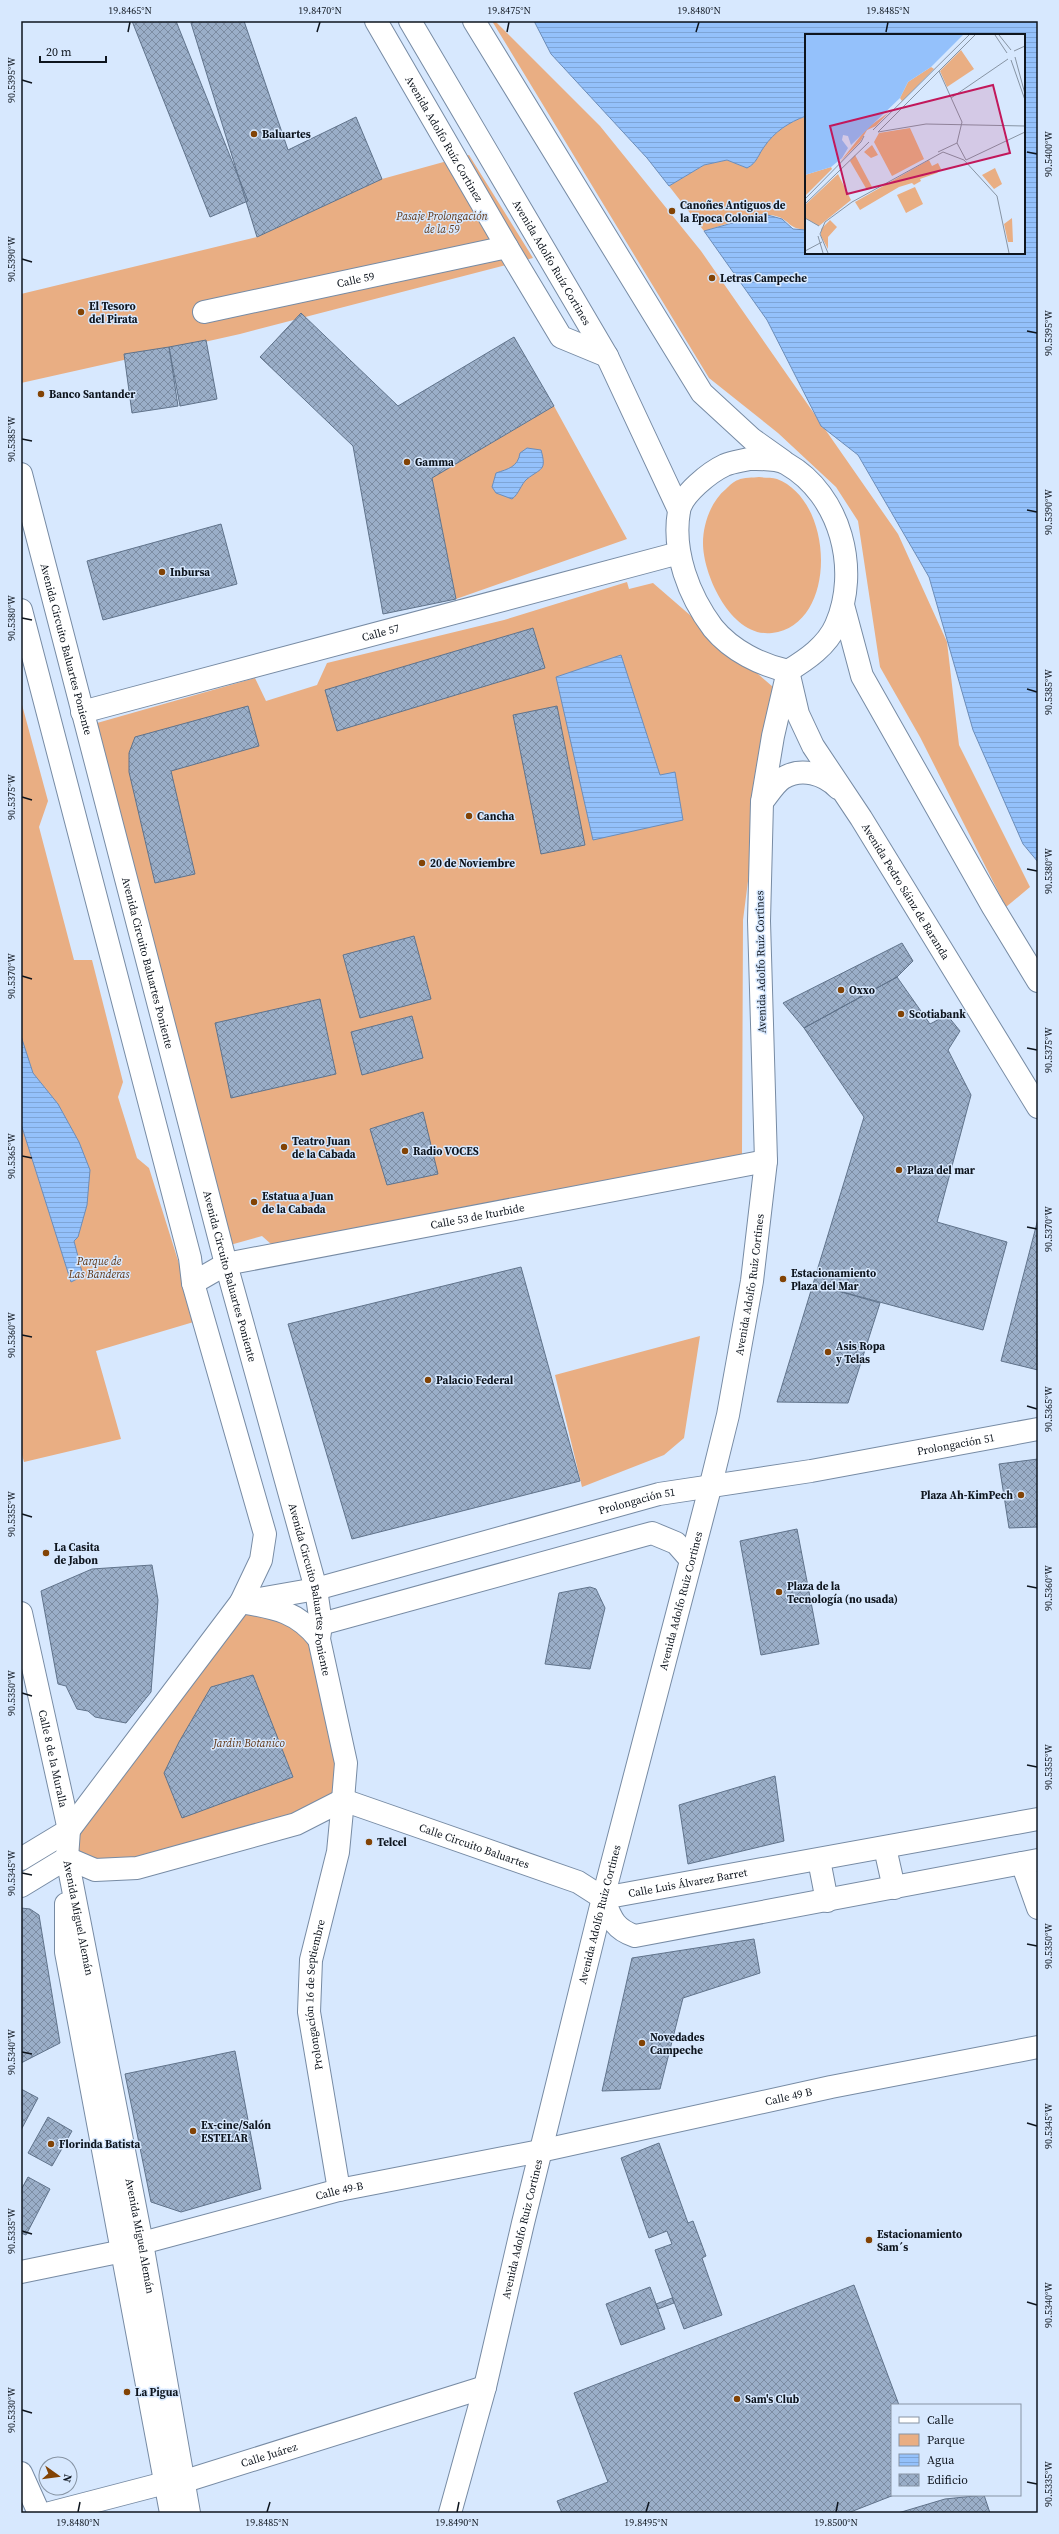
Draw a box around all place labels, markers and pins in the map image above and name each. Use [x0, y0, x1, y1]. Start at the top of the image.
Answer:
place label: Baluartes [262, 127, 311, 142]
marker: Baluartes [249, 129, 259, 139]
place label: Canoñes Antiguos de la Epoca Colonial [680, 198, 786, 226]
marker: Canoñes Antiguos de la Epoca Colonial [667, 206, 677, 216]
place label: Letras Campeche [720, 271, 807, 286]
marker: Letras Campeche [707, 273, 717, 283]
place label: El Tesoro del Pirata [89, 299, 138, 327]
marker: El Tesoro del Pirata [76, 307, 86, 317]
place label: Banco Santander [49, 387, 136, 402]
marker: Banco Santander [36, 389, 46, 399]
place label: Gamma [415, 455, 454, 470]
marker: Gamma [402, 457, 412, 467]
place label: Inbursa [170, 565, 210, 580]
marker: Inbursa [157, 567, 167, 577]
place label: Cancha [477, 809, 515, 824]
marker: Cancha [464, 811, 474, 821]
place label: 20 de Noviembre [430, 856, 515, 871]
marker: 20 de Noviembre [417, 858, 427, 868]
place label: Oxxo [849, 983, 875, 998]
marker: Oxxo [836, 985, 846, 995]
place label: Scotiabank [909, 1007, 966, 1022]
marker: Scotiabank [896, 1009, 906, 1019]
place label: Teatro Juan de la Cabada [292, 1134, 356, 1162]
marker: Teatro Juan de la Cabada [279, 1142, 289, 1152]
place label: Radio VOCES [413, 1144, 479, 1159]
marker: Radio VOCES [400, 1146, 410, 1156]
place label: Plaza del mar [907, 1163, 976, 1178]
marker: Plaza del mar [894, 1165, 904, 1175]
place label: Estatua a Juan de la Cabada [262, 1189, 334, 1217]
marker: Estatua a Juan de la Cabada [249, 1197, 259, 1207]
place label: Estacionamiento Plaza del Mar [791, 1266, 876, 1294]
marker: Estacionamiento Plaza del Mar [778, 1274, 788, 1284]
place label: Asis Ropa y Telas [835, 1339, 885, 1367]
marker: Asis Ropa y Telas [823, 1347, 833, 1357]
place label: Palacio Federal [436, 1373, 514, 1388]
marker: Palacio Federal [423, 1375, 433, 1385]
place label: Plaza Ah-KimPech [920, 1488, 1013, 1503]
marker: Plaza Ah-KimPech [1016, 1490, 1026, 1500]
place label: La Casita de Jabon [54, 1540, 100, 1568]
marker: La Casita de Jabon [41, 1548, 51, 1558]
place label: Plaza de la Tecnología (no usada) [787, 1579, 898, 1607]
marker: Plaza de la Tecnología (no usada) [774, 1587, 784, 1597]
place label: Telcel [377, 1835, 407, 1850]
marker: Telcel [364, 1837, 374, 1847]
place label: Novedades Campeche [650, 2030, 704, 2058]
marker: Novedades Campeche [637, 2038, 647, 2048]
place label: Ex-cine/Salón ESTELAR [201, 2118, 271, 2146]
marker: Ex-cine/Salón ESTELAR [188, 2126, 198, 2136]
place label: Florinda Batista [59, 2137, 140, 2152]
marker: Florinda Batista [46, 2139, 56, 2149]
place label: Estacionamiento Sam´s [877, 2227, 962, 2255]
marker: Estacionamiento Sam´s [864, 2235, 874, 2245]
place label: La Pigua [135, 2385, 178, 2400]
marker: La Pigua [122, 2387, 132, 2397]
place label: Sam's Club [745, 2392, 800, 2407]
marker: Sam's Club [732, 2394, 742, 2404]

